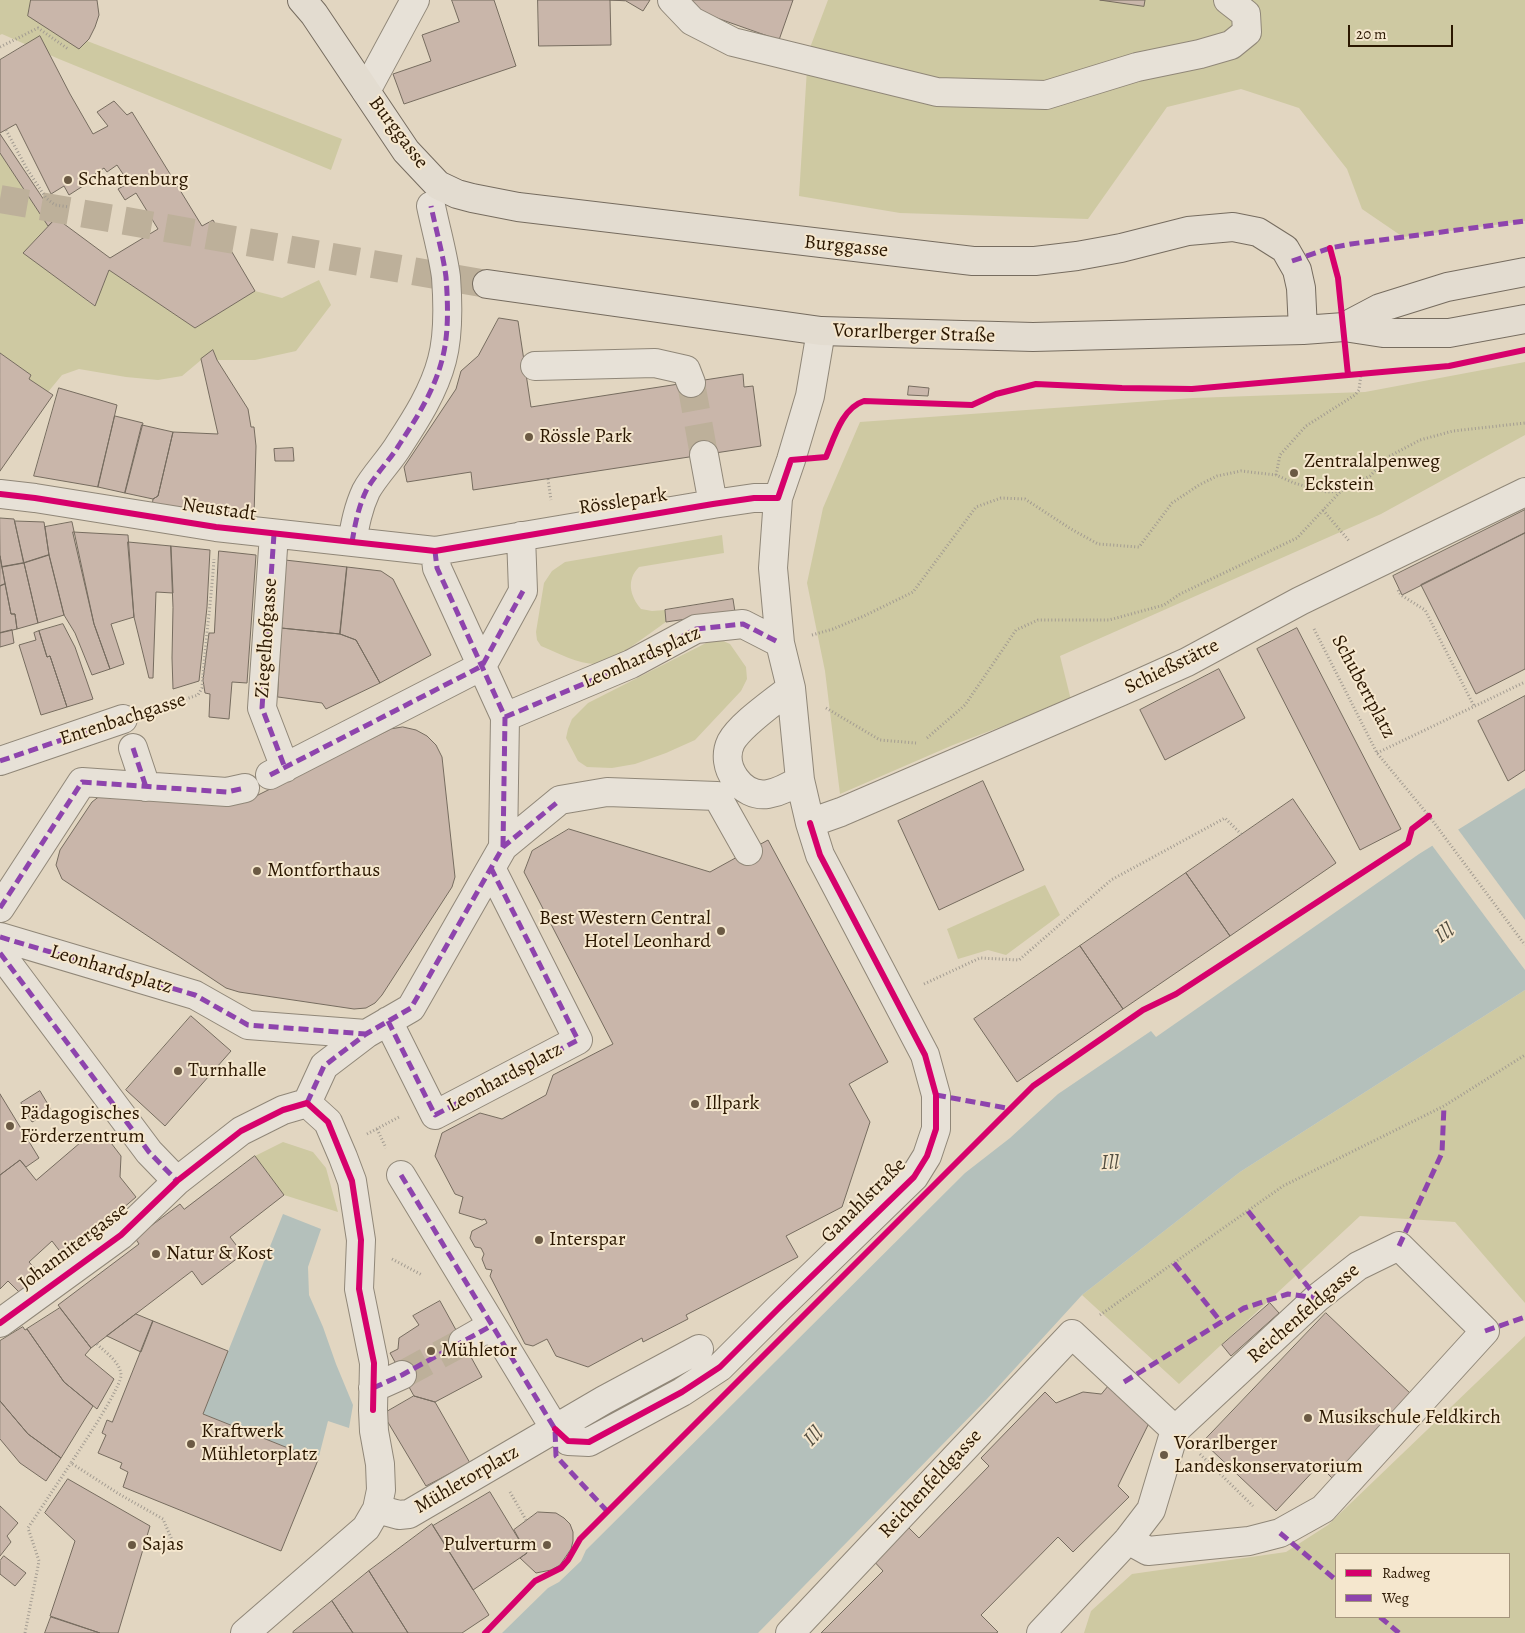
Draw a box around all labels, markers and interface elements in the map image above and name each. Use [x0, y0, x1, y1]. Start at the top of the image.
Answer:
scale bar [1350, 15, 1455, 47]
text: 20 m [1356, 24, 1387, 44]
street label: Burggasse [363, 92, 433, 174]
place label: Schattenburg [78, 168, 188, 192]
marker: Schattenburg [62, 174, 74, 186]
street label: Burggasse [803, 231, 889, 263]
street label: Vorarlberger Straße [833, 319, 995, 349]
place label: Rössle Park [539, 425, 632, 449]
marker: Rössle Park [523, 431, 535, 443]
place label: Zentralalpenweg Eckstein [1304, 450, 1440, 497]
marker: Zentralalpenweg Eckstein [1288, 467, 1300, 479]
street label: Rösslepark [577, 483, 669, 521]
street label: Neustadt [180, 493, 258, 527]
street label: Ziegelhofgasse [251, 577, 283, 699]
street label: Leonhardsplatz [579, 621, 705, 695]
street label: Schubertplatz [1326, 631, 1400, 743]
street label: Schießstätte [1121, 634, 1223, 700]
street label: Entenbachgasse [57, 688, 189, 752]
place label: Montforthaus [267, 859, 380, 883]
marker: Montforthaus [251, 865, 263, 877]
place label: Best Western Central Hotel Leonhard [539, 907, 711, 954]
water label: Ill [1431, 919, 1459, 949]
marker: Best Western Central Hotel Leonhard [715, 925, 727, 937]
street label: Leonhardsplatz [47, 940, 175, 1000]
street label: Leonhardsplatz [443, 1038, 567, 1118]
place label: Turnhalle [188, 1059, 266, 1083]
marker: Turnhalle [172, 1065, 184, 1077]
place label: Illpark [705, 1092, 759, 1116]
marker: Illpark [689, 1098, 701, 1110]
place label: Pädagogisches Förderzentrum [20, 1102, 145, 1149]
marker: Pädagogisches Förderzentrum [4, 1120, 16, 1132]
water label: Ill [1101, 1151, 1119, 1177]
street label: Ganahlstraße [816, 1153, 912, 1249]
street label: Johannitergasse [15, 1198, 133, 1296]
place label: Interspar [549, 1228, 626, 1252]
marker: Interspar [533, 1234, 545, 1246]
place label: Natur & Kost [166, 1242, 273, 1266]
marker: Natur & Kost [150, 1248, 162, 1260]
street label: Reichenfeldgasse [1243, 1259, 1365, 1369]
place label: Mühletor [441, 1339, 517, 1363]
marker: Mühletor [425, 1345, 437, 1357]
place label: Musikschule Feldkirch [1318, 1406, 1501, 1430]
marker: Musikschule Feldkirch [1302, 1412, 1314, 1424]
place label: Kraftwerk Mühletorplatz [201, 1420, 318, 1467]
water label: Ill [799, 1422, 829, 1452]
street label: Reichenfeldgasse [874, 1425, 988, 1543]
place label: Vorarlberger Landeskonservatorium [1174, 1432, 1363, 1479]
marker: Kraftwerk Mühletorplatz [185, 1438, 197, 1450]
street label: Mühletorplatz [410, 1440, 524, 1520]
marker: Vorarlberger Landeskonservatorium [1158, 1449, 1170, 1461]
place label: Sajas [142, 1533, 184, 1557]
place label: Pulverturm [443, 1533, 537, 1557]
marker: Sajas [126, 1539, 138, 1551]
marker: Pulverturm [541, 1539, 553, 1551]
legend [1335, 1553, 1510, 1618]
text: Radweg [1382, 1563, 1430, 1583]
text: Weg [1382, 1588, 1409, 1608]

